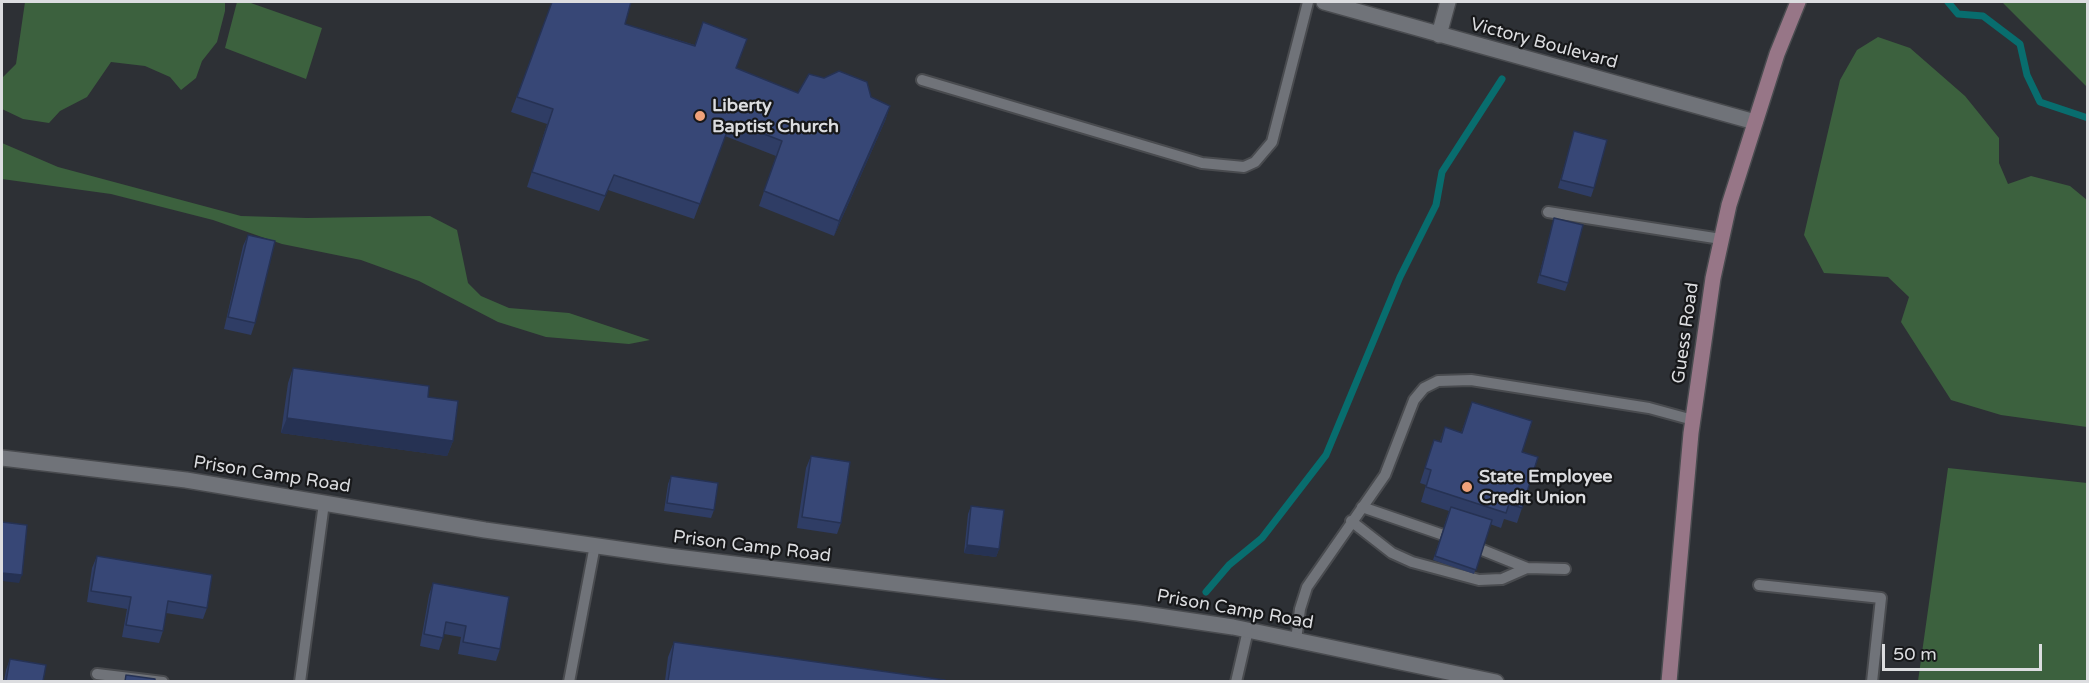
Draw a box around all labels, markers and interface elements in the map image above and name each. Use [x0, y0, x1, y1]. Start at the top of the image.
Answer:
street label: Victory Boulevard [1468, 14, 1620, 74]
place label: Liberty Baptist Church [712, 95, 839, 138]
marker: Liberty Baptist Church [693, 109, 707, 123]
street label: Guess Road [1668, 281, 1704, 385]
street label: Prison Camp Road [192, 452, 352, 498]
place label: State Employee Credit Union [1479, 466, 1613, 508]
marker: State Employee Credit Union [1460, 480, 1474, 494]
street label: Prison Camp Road [672, 527, 832, 567]
street label: Prison Camp Road [1155, 586, 1315, 634]
scale bar [1885, 632, 2046, 670]
text: 50 m [1893, 643, 1937, 665]

